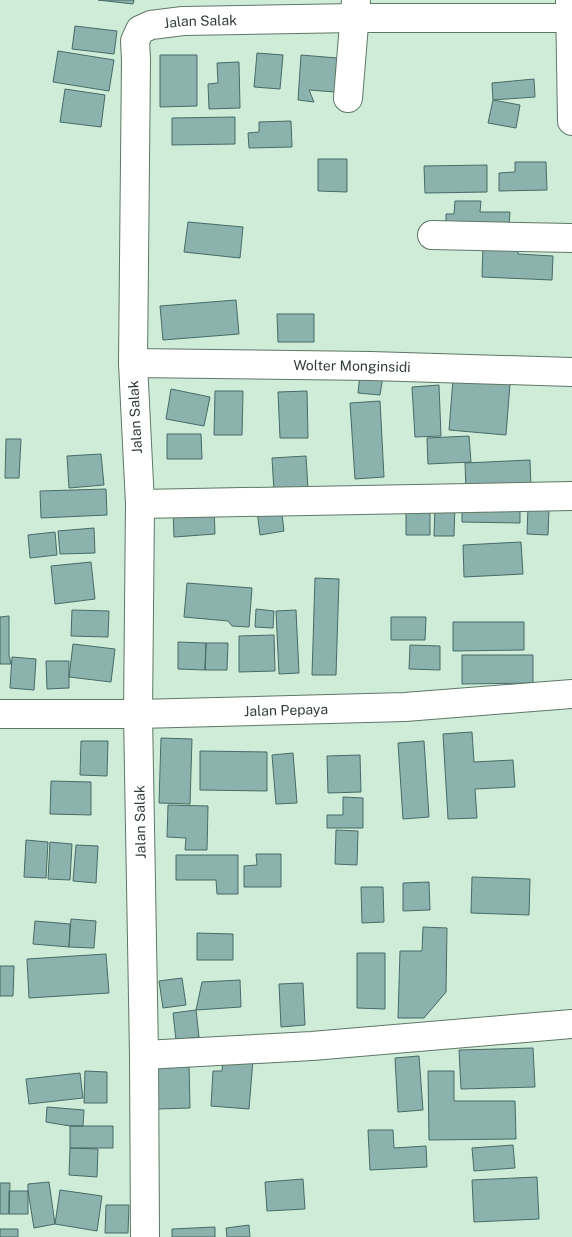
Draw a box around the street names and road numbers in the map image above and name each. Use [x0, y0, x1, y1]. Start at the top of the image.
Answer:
street label: Jalan Salak [163, 12, 237, 31]
street label: Wolter Monginsidi [293, 357, 411, 375]
street label: Jalan Salak [125, 380, 145, 454]
street label: Jalan Pepaya [244, 701, 328, 719]
street label: Jalan Salak [131, 785, 149, 859]

